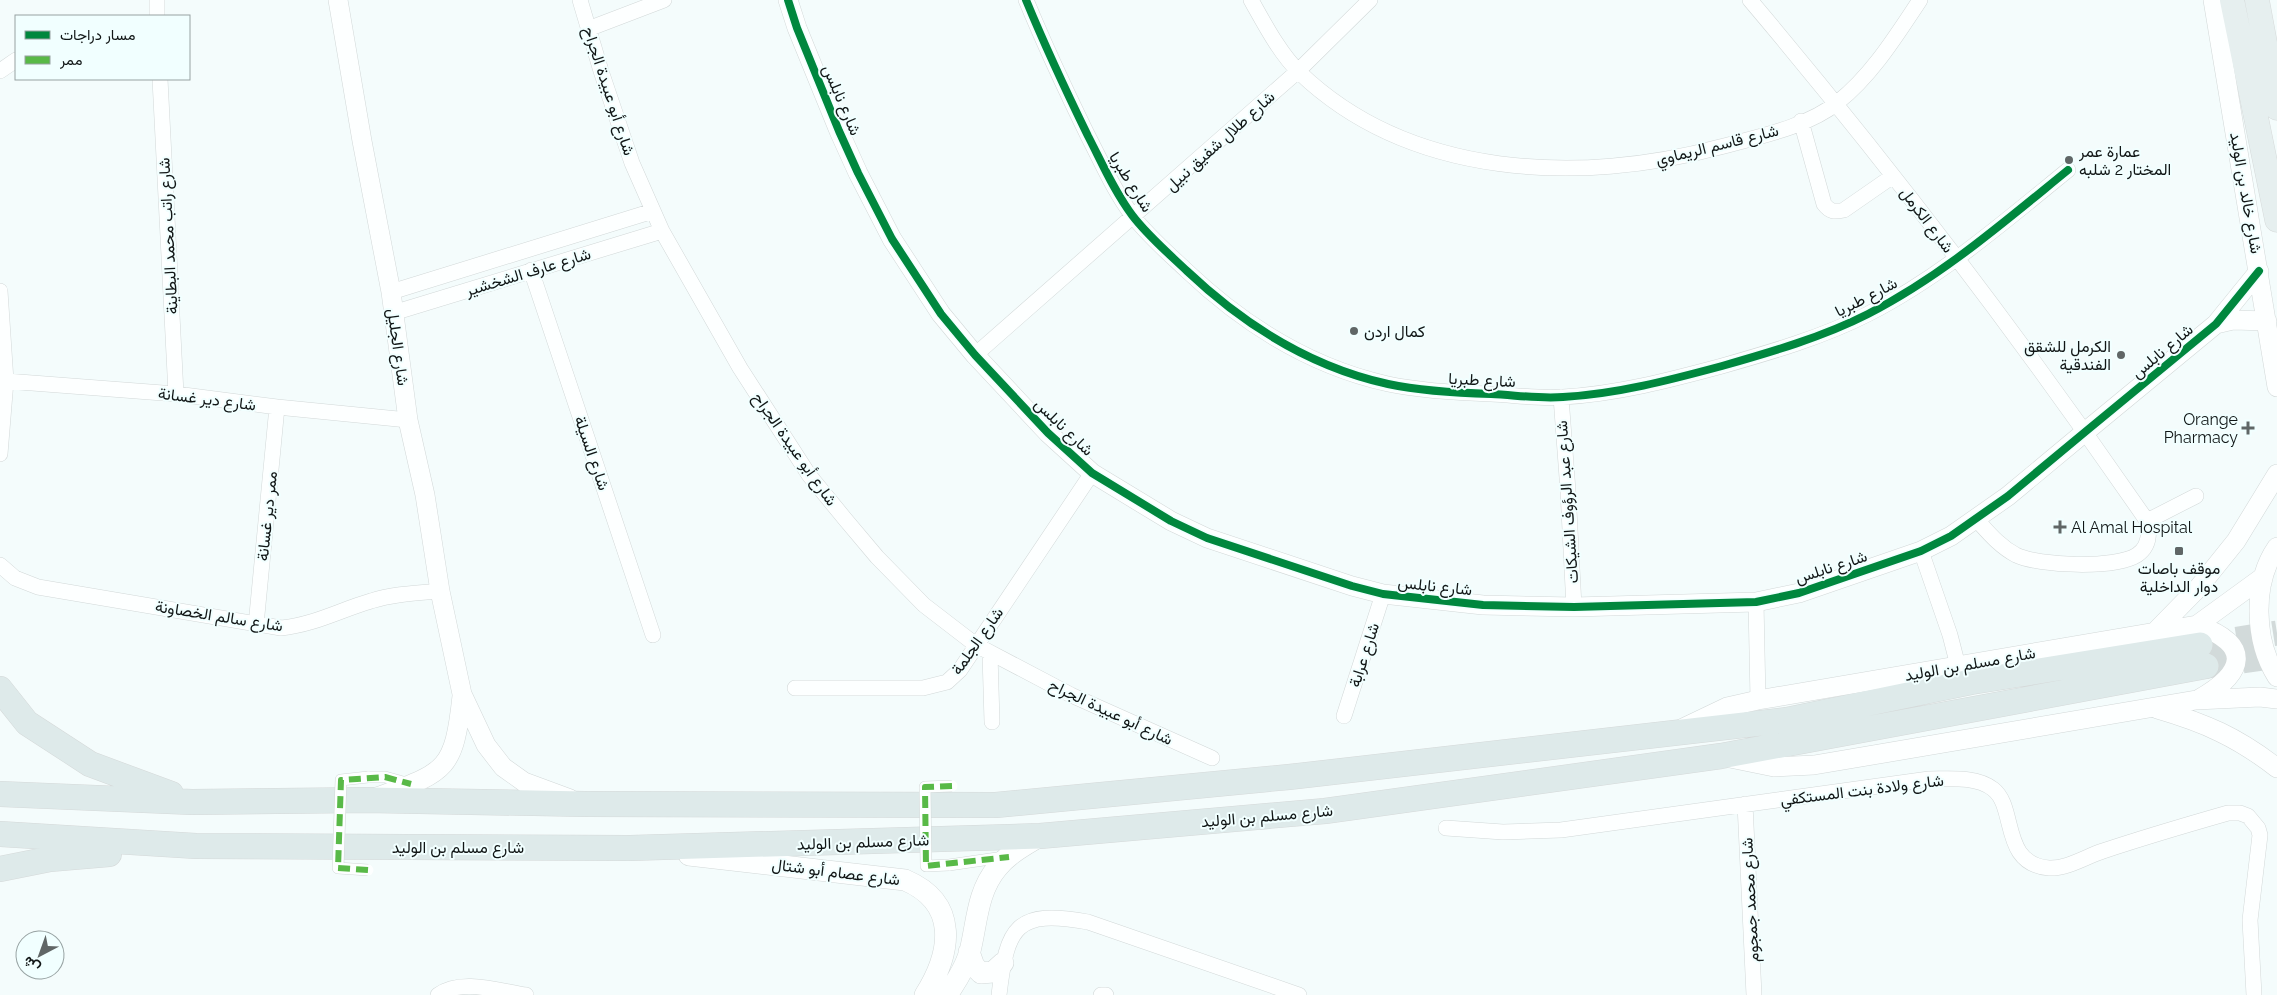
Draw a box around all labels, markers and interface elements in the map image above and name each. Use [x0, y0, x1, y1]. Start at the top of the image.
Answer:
legend [15, 15, 190, 80]
street label: شارع أبو عبيدة الجراح [577, 24, 639, 158]
text: مسار دراجات [60, 26, 135, 44]
text: ممر [59, 51, 82, 69]
street label: شارع نابلس [817, 62, 865, 139]
street label: شارع طلال شفيق نبيل [1161, 87, 1280, 197]
street label: شارع قاسم الريماوي [1654, 121, 1781, 173]
street label: شارع خالد بن الوليد [2224, 131, 2266, 256]
place label: عمارة عمر المختار 2 شلبه [2078, 142, 2171, 180]
street label: شارع طبريا [1103, 148, 1157, 217]
marker: عمارة عمر المختار 2 شلبه [2063, 154, 2075, 166]
street label: شارع راتب محمد البطاينة [154, 157, 184, 315]
street label: شارع الكرمل [1895, 184, 1958, 258]
street label: شارع عارف الشخشير [462, 244, 593, 302]
street label: شارع طبريا [1832, 273, 1901, 323]
street label: شارع الجليل [381, 307, 413, 387]
street label: شارع نابلس [2127, 320, 2198, 384]
place label: كمال اردن [1364, 322, 1425, 342]
marker: كمال اردن [1348, 325, 1360, 337]
place label: الكرمل للشقق الفندقية [2024, 337, 2111, 374]
marker: الكرمل للشقق الفندقية [2115, 349, 2127, 361]
street label: شارع طبريا [1448, 369, 1516, 393]
street label: شارع دير غسانة [157, 384, 257, 416]
street label: شارع أبو عبيدة الجراح [747, 389, 841, 511]
street label: شارع نابلس [1029, 394, 1097, 461]
place label: Orange Pharmacy [2164, 410, 2238, 447]
street label: شارع السيلة [569, 413, 614, 493]
street label: شارع عبد الرؤوف الشيكات [1552, 420, 1584, 584]
marker: Orange Pharmacy [2242, 422, 2254, 434]
street label: ممر دير غسانة [253, 470, 282, 562]
place label: Al Amal Hospital [2071, 518, 2193, 537]
marker: Al Amal Hospital [2053, 520, 2067, 534]
marker: موقف باصات دوار الداخلية [2173, 545, 2185, 557]
street label: شارع نابلس [1793, 546, 1870, 589]
place label: موقف باصات دوار الداخلية [2138, 559, 2220, 597]
street label: شارع نابلس [1397, 573, 1473, 601]
street label: شارع سالم الخصاونة [153, 597, 284, 637]
street label: شارع الجلمة [947, 604, 1009, 680]
street label: شارع عرابة [1345, 620, 1385, 690]
street label: شارع مسلم بن الوليد [1903, 643, 2037, 687]
street label: شارع أبو عبيدة الجراح [1045, 675, 1176, 751]
street label: شارع ولادة بنت المستكفي [1779, 771, 1945, 813]
street label: شارع مسلم بن الوليد [1200, 801, 1334, 833]
street label: شارع مسلم بن الوليد [797, 830, 930, 856]
street label: شارع محمد جمجوم [1737, 837, 1765, 963]
street label: شارع مسلم بن الوليد [392, 838, 524, 859]
street label: شارع عصام أبو شتال [771, 855, 901, 891]
north arrow [15, 930, 65, 980]
text: ش [20, 952, 44, 976]

